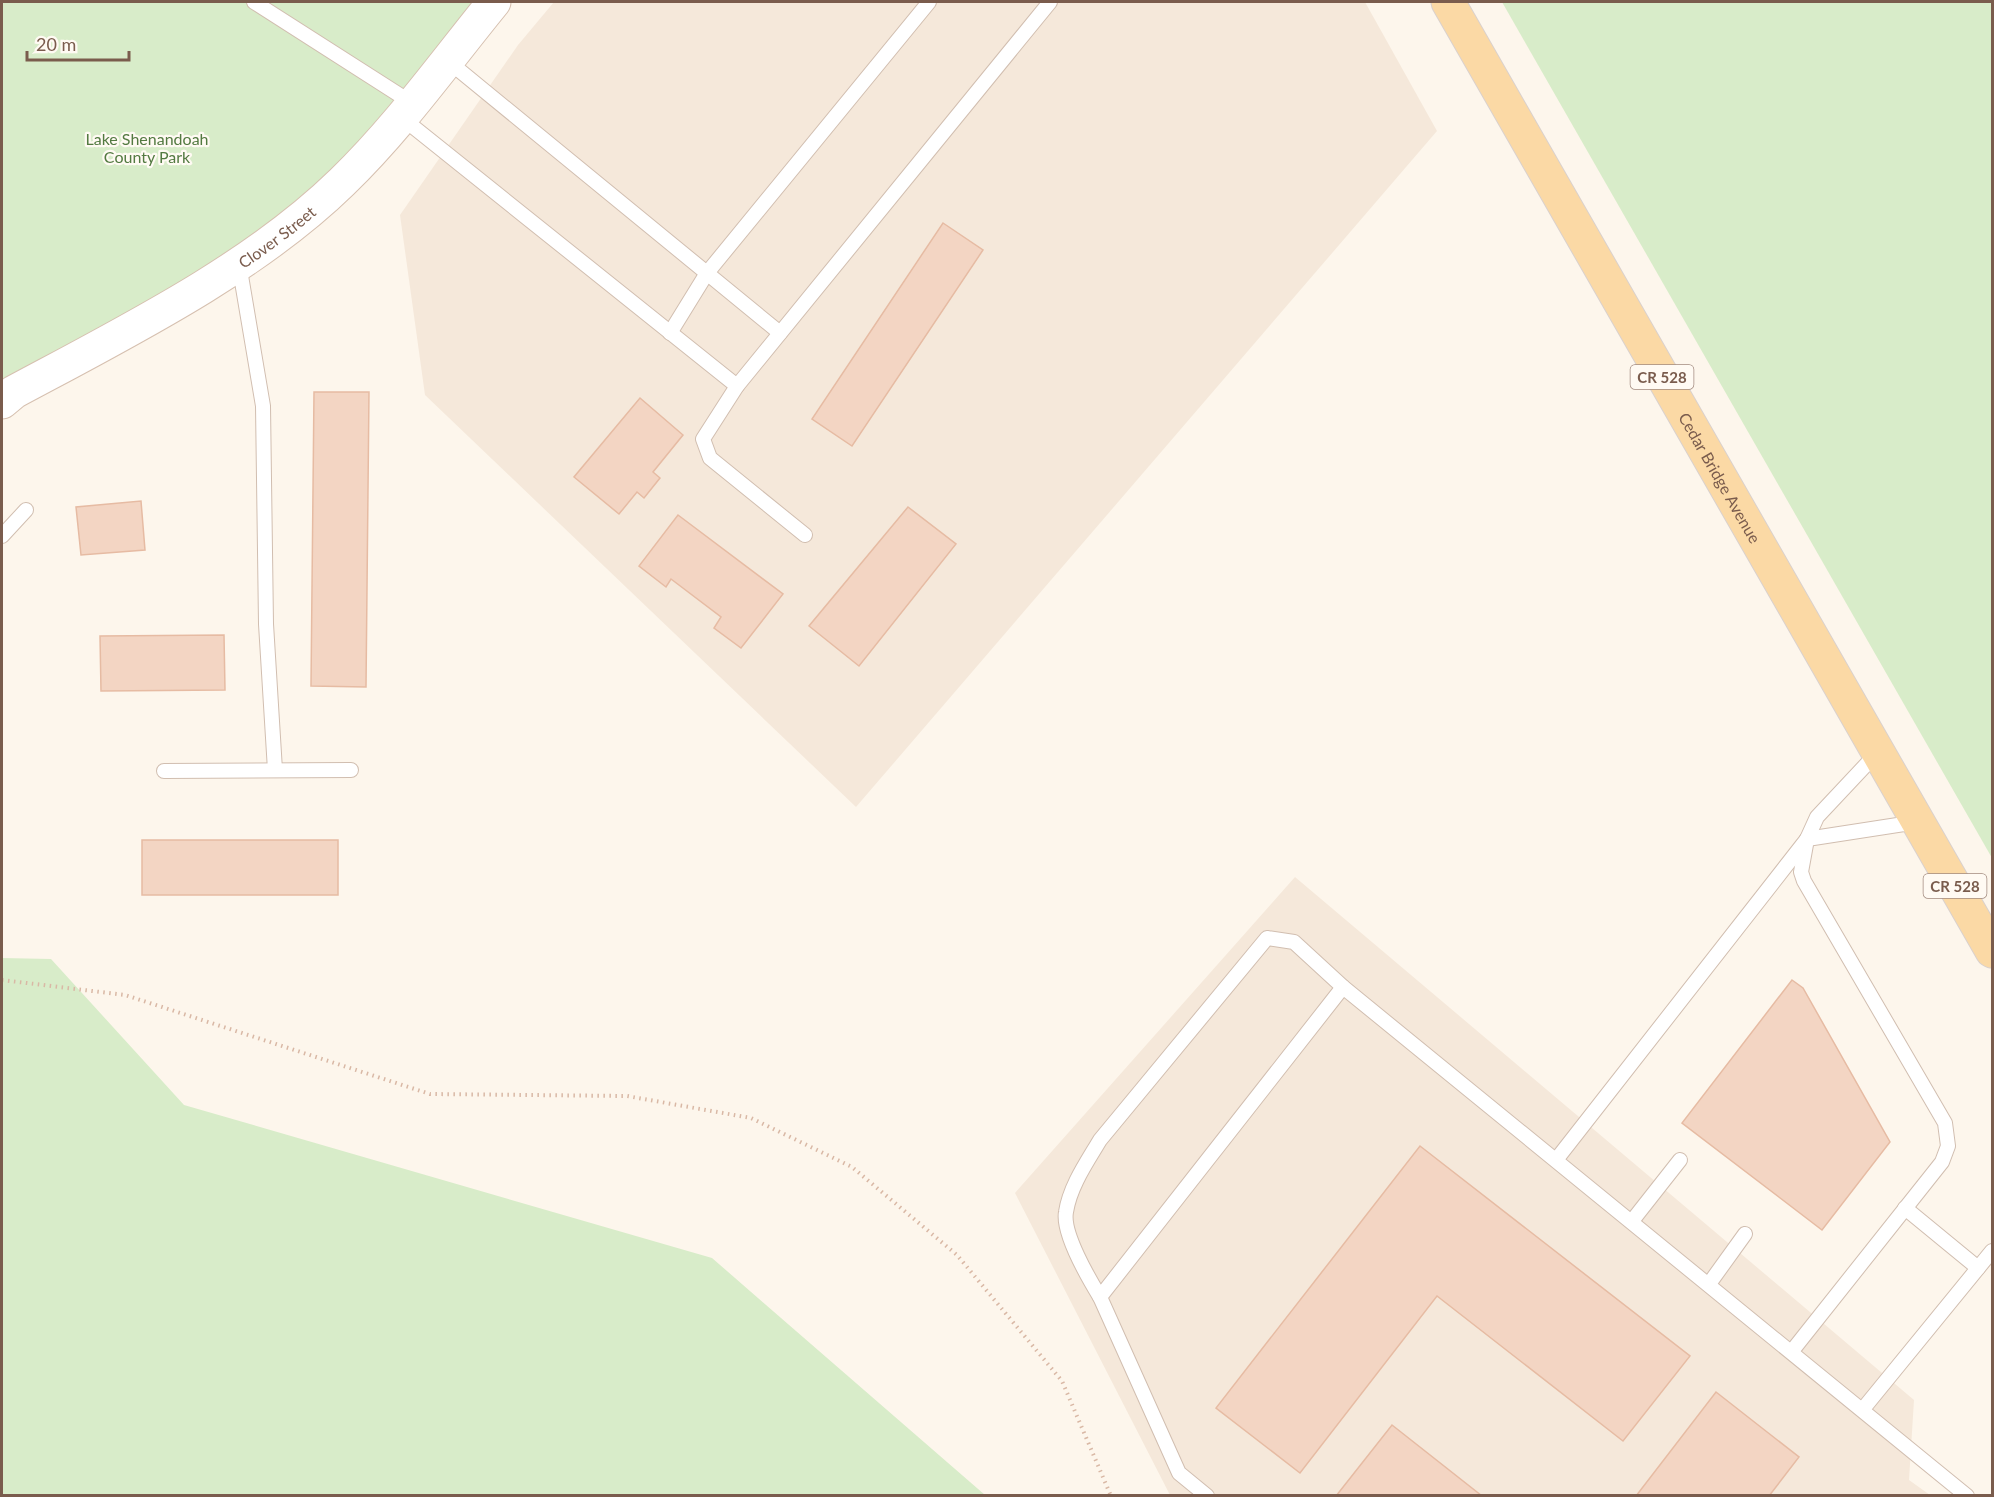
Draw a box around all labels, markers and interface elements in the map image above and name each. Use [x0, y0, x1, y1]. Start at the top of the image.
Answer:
scale bar [27, 24, 129, 62]
text: 20 m [36, 33, 76, 55]
park label: Lake Shenandoah County Park [85, 129, 209, 166]
street label: Clover Street [234, 201, 319, 271]
road number: CR 528 [1630, 365, 1694, 389]
street label: Cedar Bridge Avenue [1676, 409, 1765, 546]
road number: CR 528 [1924, 874, 1986, 898]

